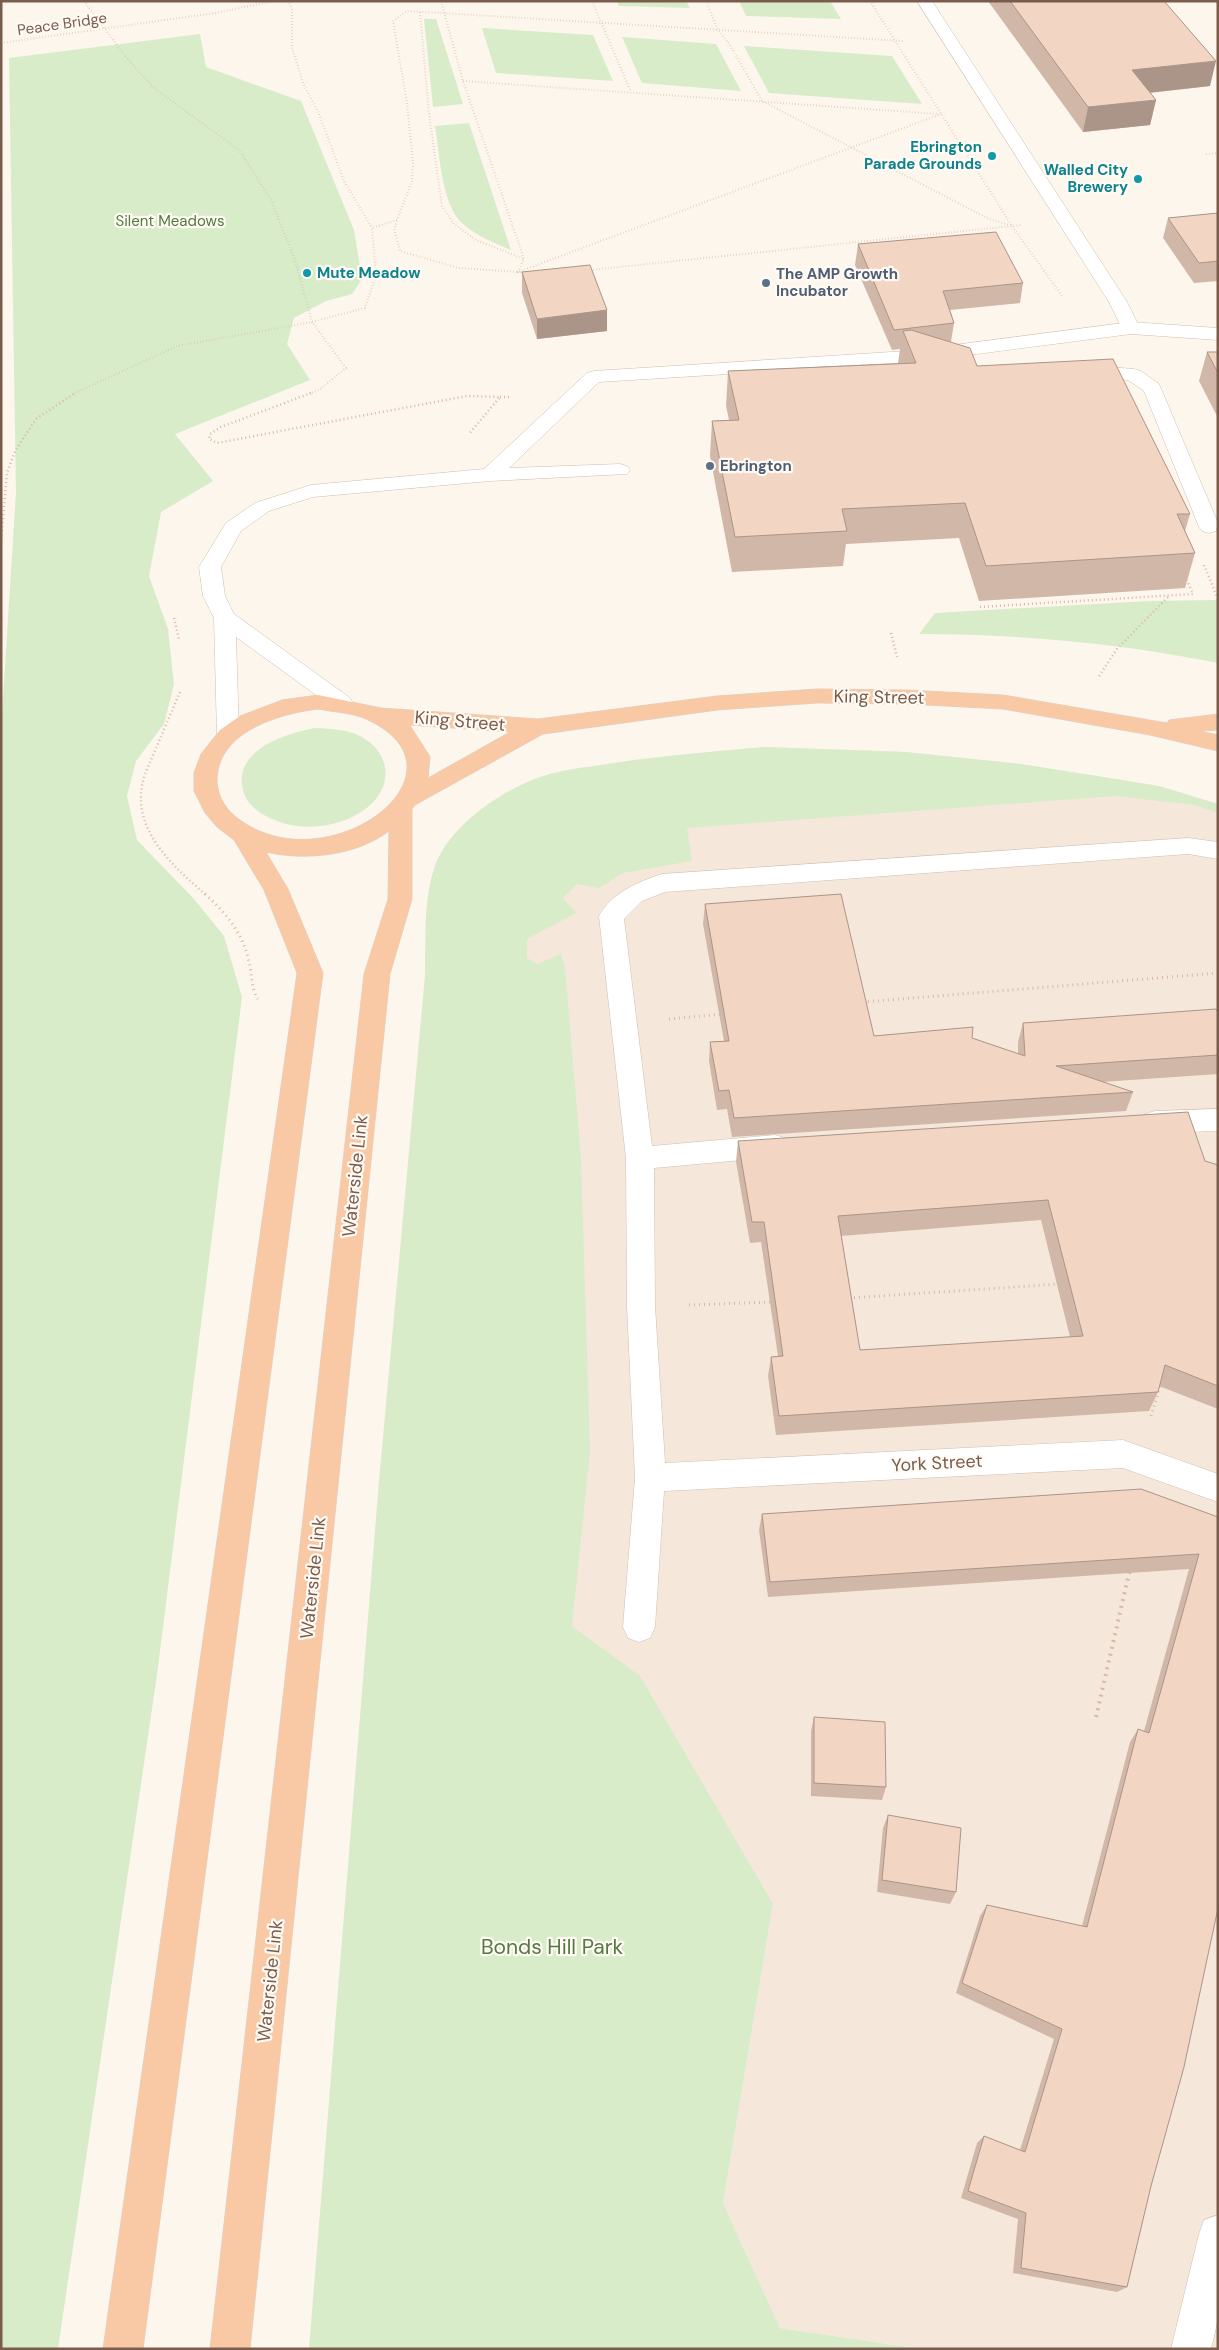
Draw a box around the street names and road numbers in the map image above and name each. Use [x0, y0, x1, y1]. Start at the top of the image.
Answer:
street label: Peace Bridge [16, 8, 108, 40]
street label: King Street [833, 684, 925, 710]
street label: King Street [414, 705, 506, 737]
street label: Waterside Link [337, 1114, 373, 1238]
street label: York Street [891, 1449, 983, 1477]
street label: Waterside Link [295, 1516, 331, 1640]
street label: Waterside Link [252, 1919, 288, 2043]

